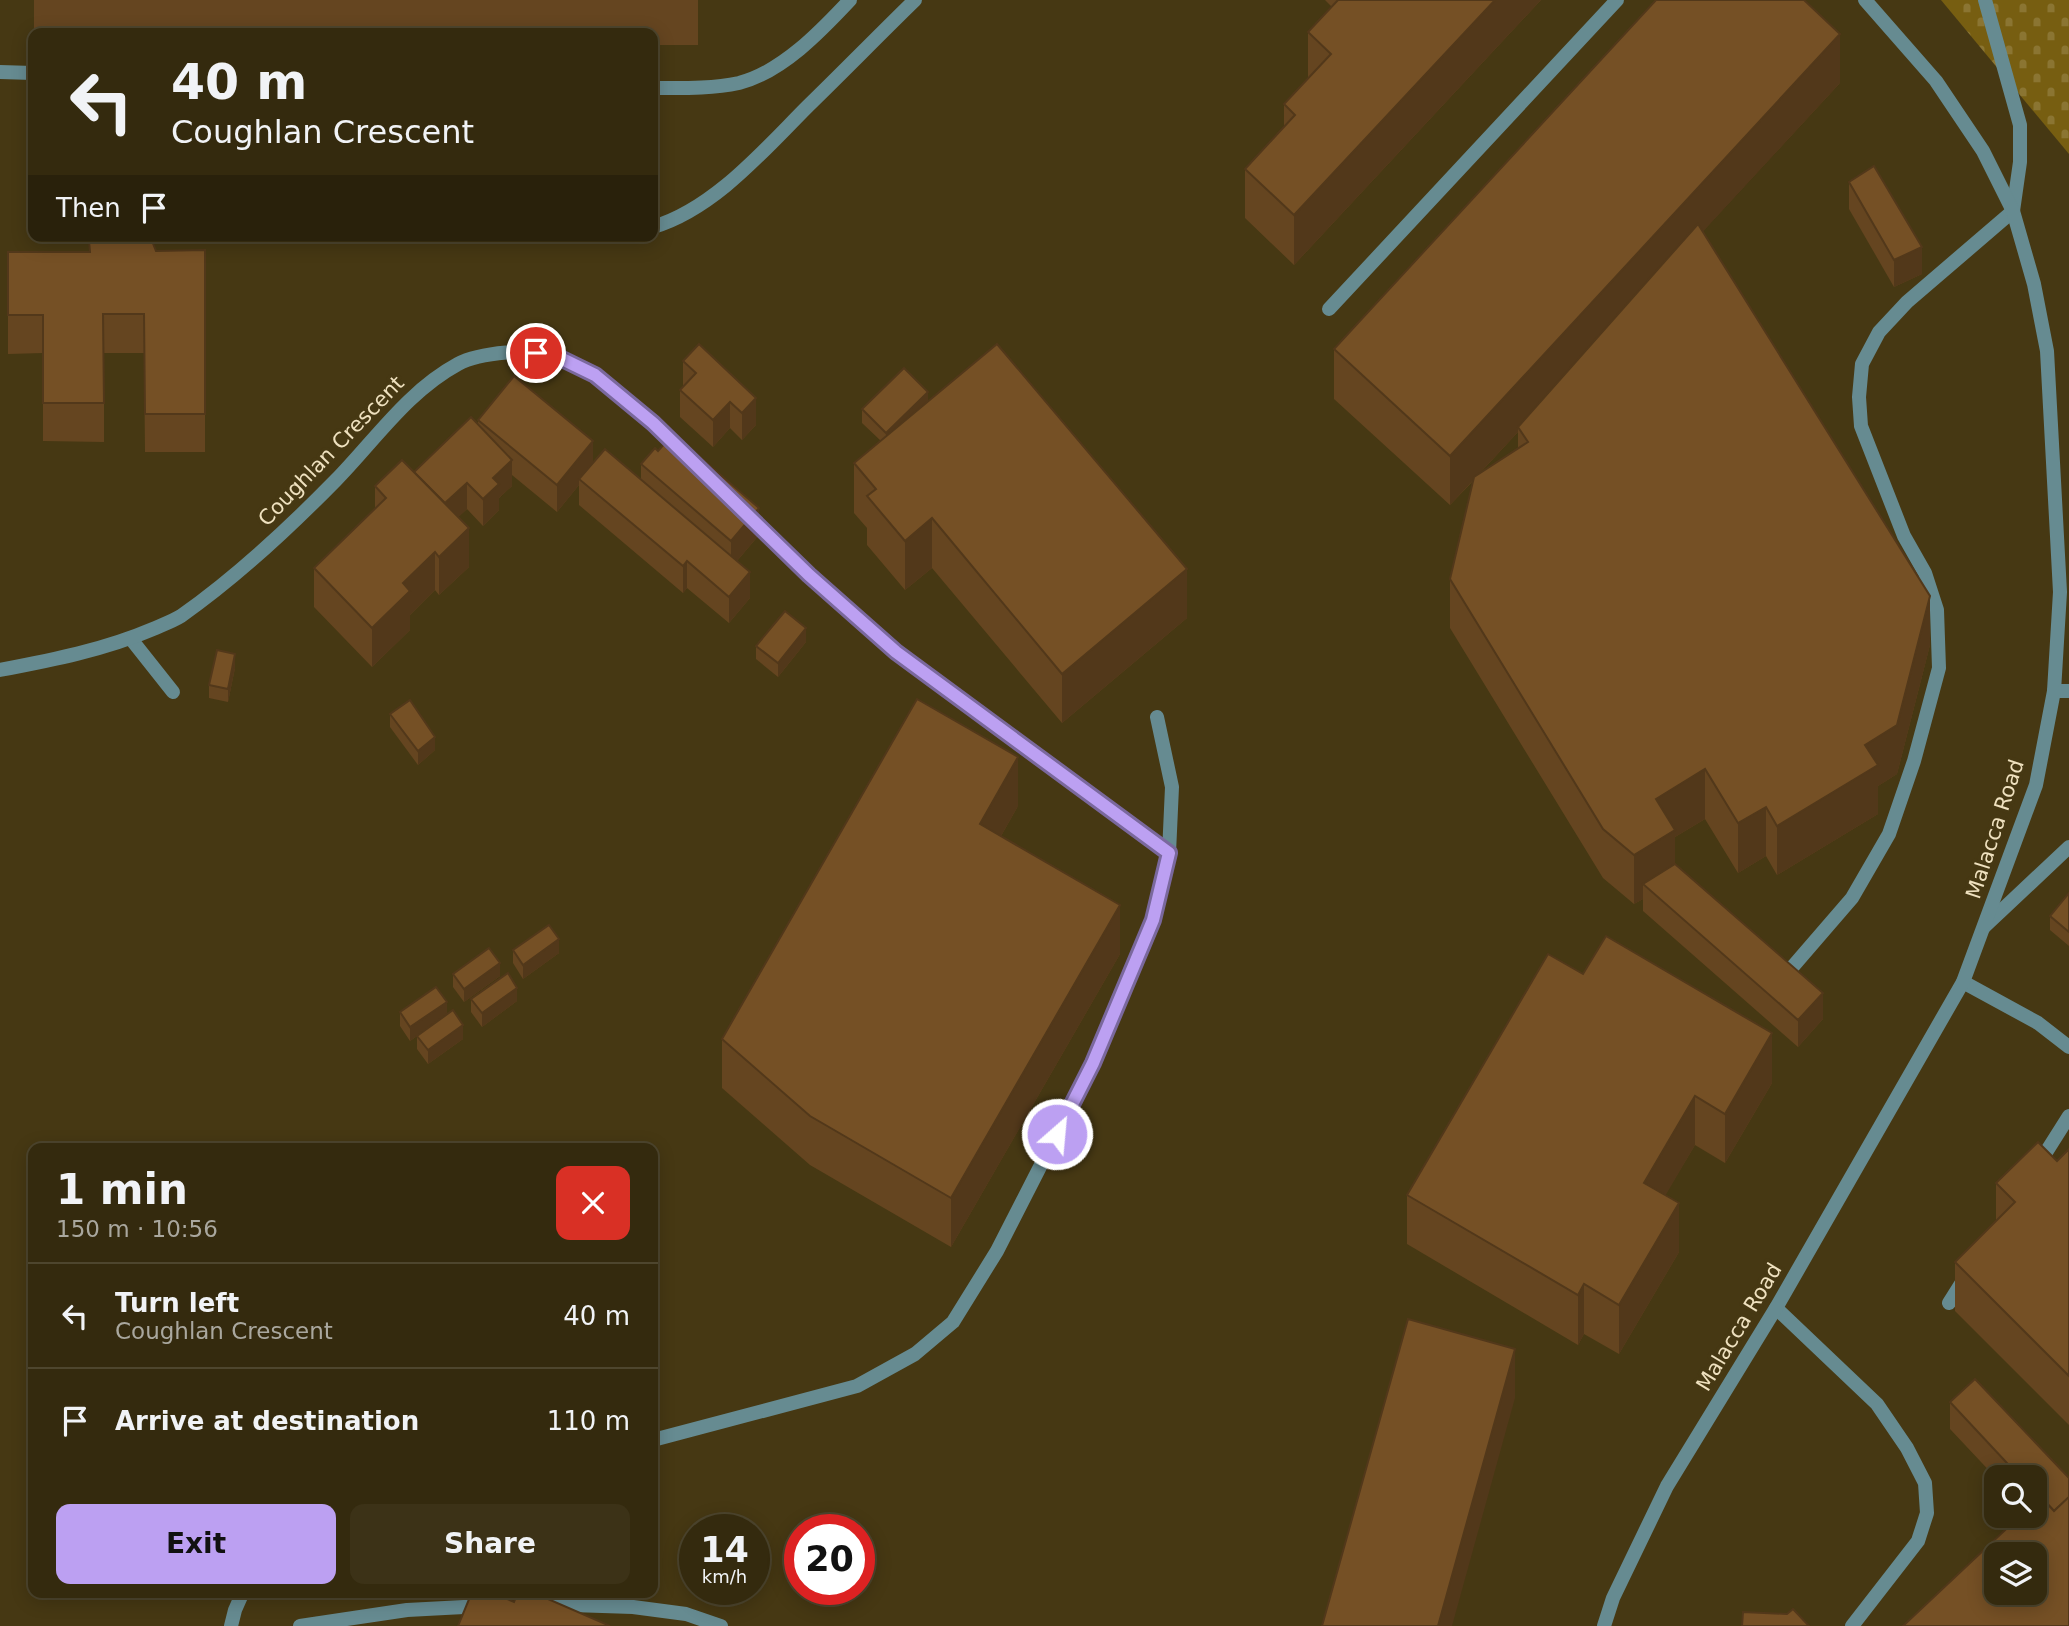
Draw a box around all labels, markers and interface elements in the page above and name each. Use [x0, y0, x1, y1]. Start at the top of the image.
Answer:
text: 40 m [171, 54, 307, 111]
icon: left [56, 56, 147, 147]
text: Coughlan Crescent [171, 113, 474, 151]
icon: arrive [135, 189, 173, 227]
text: Then [56, 193, 121, 223]
pin [506, 323, 566, 383]
icon: arrive [517, 334, 555, 372]
street label: Coughlan Crescent [253, 371, 409, 531]
street label: Malacca Road [1961, 756, 2029, 902]
position arrow [1020, 1097, 1094, 1171]
text: 1 min [56, 1165, 188, 1214]
button: close [556, 1166, 630, 1240]
text: 150 m · 10:56 [56, 1216, 218, 1242]
street label: Malacca Road [1691, 1259, 1787, 1395]
text: Turn left [115, 1288, 239, 1318]
icon: left [56, 1297, 94, 1335]
text: 40 m [563, 1301, 630, 1331]
text: Coughlan Crescent [115, 1318, 333, 1344]
icon: arrive [56, 1402, 94, 1440]
text: Arrive at destination [115, 1406, 419, 1436]
text: 110 m [547, 1406, 630, 1436]
map controls [1984, 1465, 2047, 1605]
button: search [1984, 1465, 2047, 1528]
button: Exit [56, 1504, 336, 1584]
button: Share [350, 1504, 630, 1584]
speed limit sign: 20 [784, 1514, 875, 1605]
text: 14 [700, 1530, 749, 1570]
button: layers [1984, 1542, 2047, 1605]
text: km/h [702, 1566, 747, 1587]

